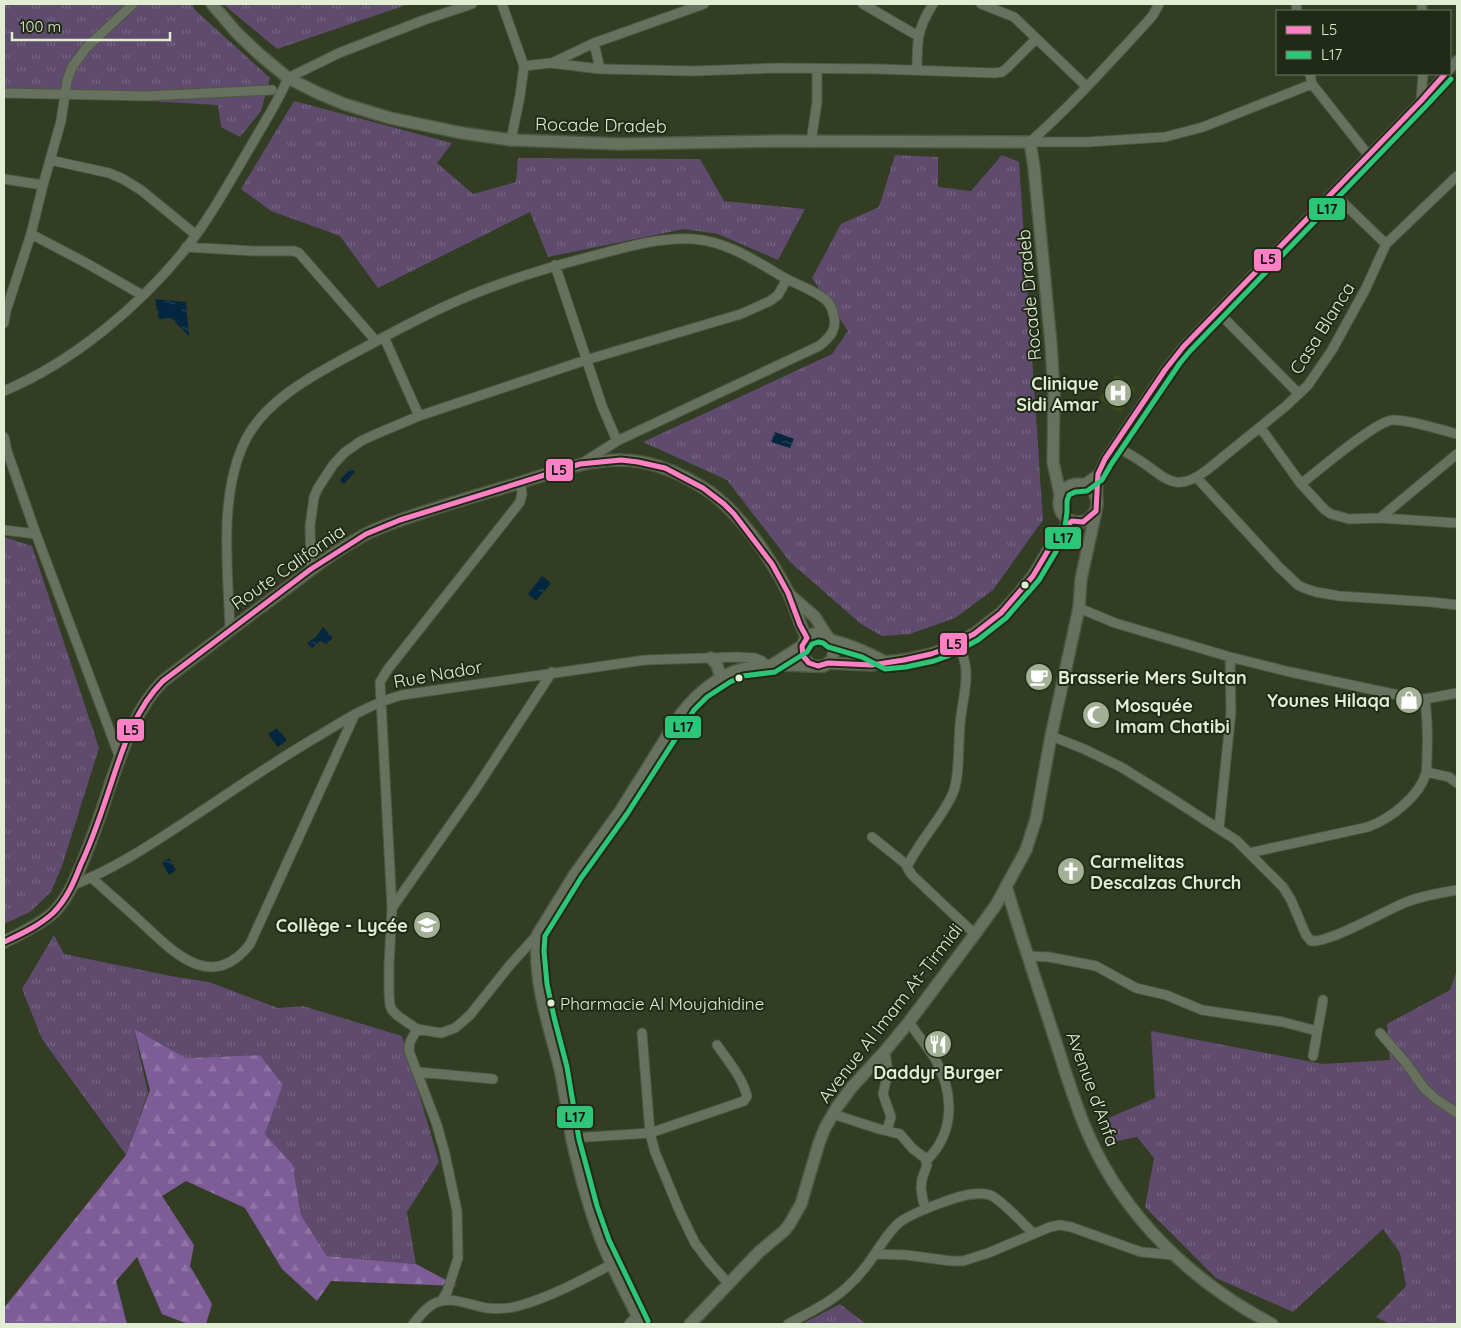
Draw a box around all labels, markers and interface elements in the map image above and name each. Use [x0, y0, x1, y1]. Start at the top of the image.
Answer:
scale bar [12, 10, 170, 42]
legend [1276, 10, 1451, 75]
text: 100 m [20, 17, 61, 36]
text: L5 [1321, 20, 1337, 39]
text: L17 [1321, 45, 1343, 64]
street label: Rocade Dradeb [535, 112, 667, 138]
line badge: L17 [1308, 197, 1346, 221]
text: L17 [1317, 200, 1338, 218]
street label: Rocade Dradeb [1012, 228, 1046, 362]
line badge: L5 [1253, 248, 1282, 272]
text: L5 [1260, 250, 1276, 268]
street label: Casa Blanca [1285, 278, 1359, 378]
place label: Clinique Sidi Amar [1016, 372, 1099, 416]
hospital icon: Clinique Sidi Amar [1103, 378, 1133, 408]
line badge: L5 [545, 458, 574, 482]
text: L5 [551, 461, 567, 479]
street label: Route California [227, 519, 349, 615]
line badge: L17 [1044, 526, 1082, 550]
text: L17 [1053, 529, 1074, 547]
unlabelled marker [1020, 580, 1030, 590]
line badge: L5 [939, 632, 968, 656]
text: L5 [946, 635, 962, 653]
street label: Rue Nador [392, 655, 484, 693]
cafe icon: Brasserie Mers Sultan [1024, 662, 1054, 692]
place label: Brasserie Mers Sultan [1058, 666, 1247, 689]
unlabelled marker [734, 673, 744, 683]
shop icon: Younes Hilaqa [1394, 685, 1424, 715]
place label: Younes Hilaqa [1267, 689, 1390, 712]
place label: Mosquée Imam Chatibi [1115, 694, 1230, 738]
mosque icon: Mosquée Imam Chatibi [1081, 700, 1111, 730]
line badge: L17 [664, 715, 702, 739]
line badge: L5 [116, 718, 145, 742]
text: L17 [673, 718, 694, 736]
text: L5 [123, 721, 139, 739]
place label: Carmelitas Descalzas Church [1090, 850, 1241, 894]
church icon: Carmelitas Descalzas Church [1056, 856, 1086, 886]
school or university icon: Collège - Lycée [412, 910, 442, 940]
place label: Collège - Lycée [276, 914, 408, 937]
street label: Avenue Al Imam At-Tirmidi [813, 919, 967, 1107]
place label: Pharmacie Al Moujahidine [560, 993, 764, 1014]
marker: Pharmacie Al Moujahidine [546, 998, 556, 1008]
restaurant icon: Daddyr Burger [923, 1029, 953, 1059]
street label: Avenue d'Anfa [1062, 1029, 1124, 1149]
place label: Daddyr Burger [873, 1061, 1003, 1084]
line badge: L17 [556, 1105, 594, 1129]
text: L17 [565, 1108, 586, 1126]

